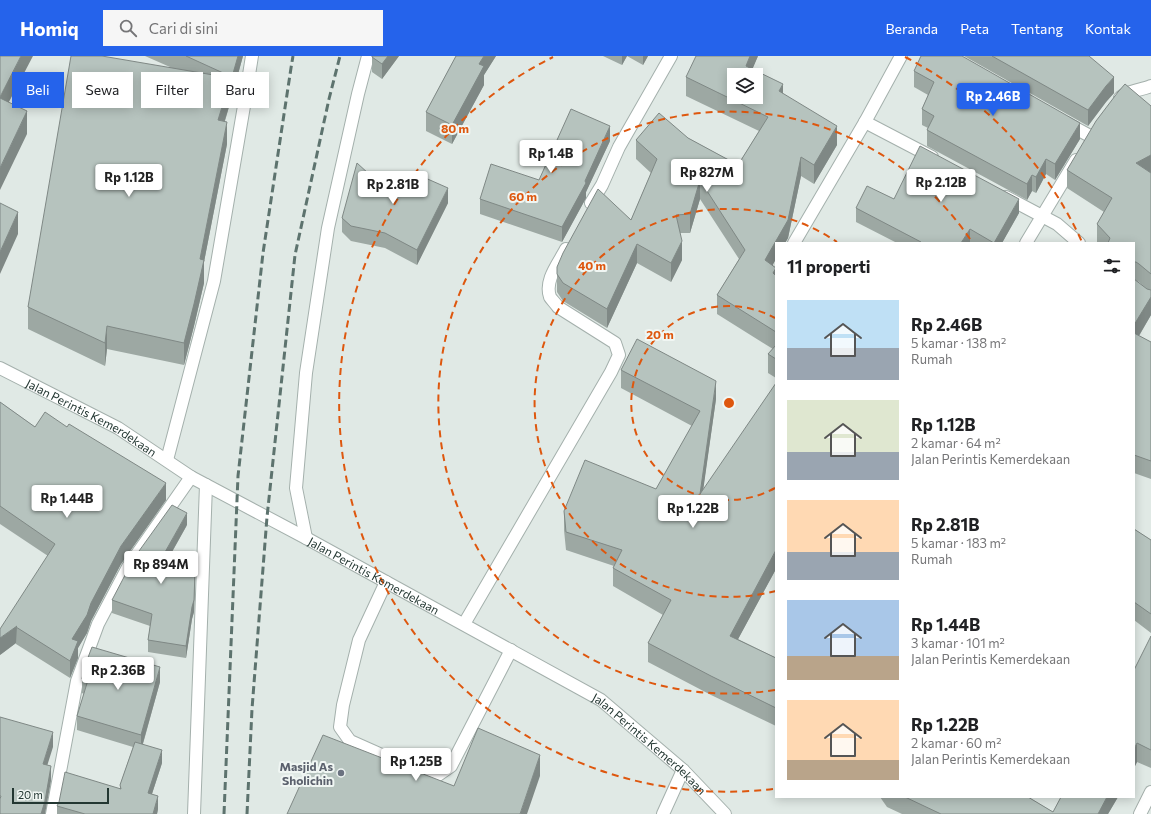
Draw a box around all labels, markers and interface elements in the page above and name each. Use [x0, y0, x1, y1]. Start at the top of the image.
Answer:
search box [103, 10, 383, 46]
text: Homiq [20, 17, 79, 40]
icon: search [117, 17, 139, 39]
text: Cari di sini [149, 19, 218, 37]
text: Beranda [886, 20, 938, 37]
text: Peta [960, 20, 989, 37]
text: Tentang [1011, 20, 1063, 37]
text: Kontak [1085, 20, 1131, 37]
map controls [727, 68, 763, 104]
button: layers [727, 68, 763, 104]
chip: Beli [12, 72, 64, 108]
chip: Sewa [72, 72, 133, 108]
chip: Filter [141, 72, 203, 108]
chip: Baru [211, 72, 269, 108]
pin: Rp 2.46B [952, 83, 1034, 117]
text: Rp 2.46B [966, 88, 1020, 104]
text: 80 m [441, 121, 469, 135]
pin: Rp 1.4B [514, 140, 588, 174]
text: Rp 1.4B [529, 145, 573, 161]
pin: Rp 827M [670, 159, 744, 193]
pin: Rp 1.12B [88, 164, 170, 198]
text: Rp 827M [680, 164, 734, 180]
text: Rp 1.12B [104, 169, 154, 185]
pin: Rp 2.12B [900, 169, 982, 203]
pin: Rp 2.81B [352, 171, 434, 205]
text: Rp 2.12B [916, 174, 966, 190]
text: Rp 2.81B [367, 176, 419, 192]
text: 60 m [509, 189, 537, 203]
icon: filters [1101, 255, 1123, 277]
text: 11 properti [787, 256, 871, 277]
text: 40 m [578, 258, 606, 272]
text: Rp 2.46B [911, 314, 982, 335]
icon: home [819, 316, 867, 364]
text: 20 m [646, 327, 674, 341]
text: 5 kamar · 138 m² [911, 335, 1006, 351]
text: Rumah [911, 351, 953, 367]
street label: Jalan Perintis Kemerdekaan [23, 376, 159, 459]
centre of rings [722, 396, 736, 410]
text: Rp 1.12B [911, 414, 976, 435]
icon: home [819, 416, 867, 464]
text: 2 kamar · 64 m² [911, 435, 1001, 451]
text: Jalan Perintis Kemerdekaan [911, 451, 1070, 467]
pin: Rp 1.44B [26, 485, 108, 519]
text: Rp 1.44B [41, 490, 93, 506]
pin: Rp 1.22B [652, 495, 734, 529]
text: Rp 1.22B [667, 500, 719, 516]
text: Rp 2.81B [911, 514, 979, 535]
icon: home [819, 516, 867, 564]
street label: Jalan Perintis Kemerdekaan [306, 534, 442, 617]
text: 5 kamar · 183 m² [911, 535, 1006, 551]
pin: Rp 894M [124, 551, 198, 585]
text: Rumah [911, 551, 953, 567]
text: Rp 894M [133, 556, 189, 572]
text: Rp 1.44B [911, 614, 980, 635]
icon: home [819, 616, 867, 664]
text: 3 kamar · 101 m² [911, 635, 1005, 651]
text: Jalan Perintis Kemerdekaan [911, 651, 1070, 667]
pin: Rp 2.36B [77, 657, 159, 691]
text: Rp 2.36B [91, 662, 145, 678]
street label: Jalan Perintis Kemerdekaan [590, 690, 709, 797]
text: Rp 1.22B [911, 714, 979, 735]
icon: home [819, 716, 867, 764]
text: 2 kamar · 60 m² [911, 735, 1001, 751]
pin: Rp 1.25B [375, 748, 457, 782]
text: Jalan Perintis Kemerdekaan [911, 751, 1070, 767]
text: Rp 1.25B [390, 753, 442, 769]
place label: Masjid As Sholichin [279, 759, 333, 787]
marker: Masjid As Sholichin [336, 768, 346, 778]
scale bar [12, 786, 109, 805]
text: 20 m [18, 788, 43, 801]

